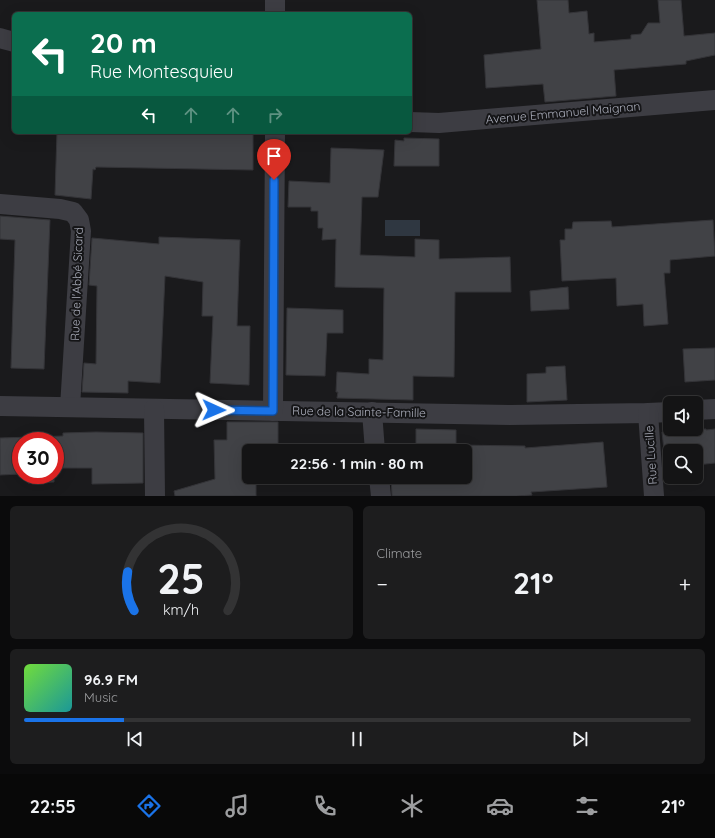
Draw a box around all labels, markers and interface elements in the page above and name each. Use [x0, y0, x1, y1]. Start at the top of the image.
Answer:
text: 20 m [90, 25, 157, 60]
icon: left [24, 28, 76, 80]
text: Rue Montesquieu [90, 60, 233, 83]
street label: Avenue Emmanuel Maignan [485, 98, 641, 127]
icon: left [138, 104, 160, 126]
icon: ahead [180, 104, 202, 126]
icon: ahead [222, 104, 244, 126]
icon: right [264, 104, 286, 126]
pin [257, 139, 291, 180]
icon: arrive [263, 145, 285, 167]
street label: Rue de l'Abbé Sicard [67, 227, 86, 341]
position arrow [193, 389, 235, 431]
map controls [663, 396, 703, 484]
button: sound [663, 396, 703, 436]
street label: Rue de la Sainte-Famille [292, 403, 426, 420]
street label: Rue Lucille [641, 425, 660, 485]
speed limit sign: 30 [12, 432, 64, 484]
button: search [663, 444, 703, 484]
text: 22:56 · 1 min · 80 m [290, 454, 424, 473]
text: Climate [377, 545, 422, 561]
text: 25 [157, 551, 205, 603]
text: 21° [513, 564, 554, 602]
text: − [377, 570, 388, 598]
text: + [679, 570, 691, 598]
text: km/h [163, 600, 199, 618]
text: 96.9 FM [84, 670, 138, 689]
text: Music [84, 689, 118, 705]
icon: previous [124, 728, 146, 750]
icon: pause [346, 728, 368, 750]
icon: next [569, 728, 591, 750]
icon: directions [135, 792, 163, 820]
icon: music [223, 792, 251, 820]
icon: phone [311, 792, 339, 820]
icon: climate [398, 792, 426, 820]
icon: car [486, 792, 514, 820]
icon: filters [573, 792, 601, 820]
text: 22:55 [30, 795, 76, 818]
text: 21° [661, 795, 685, 818]

